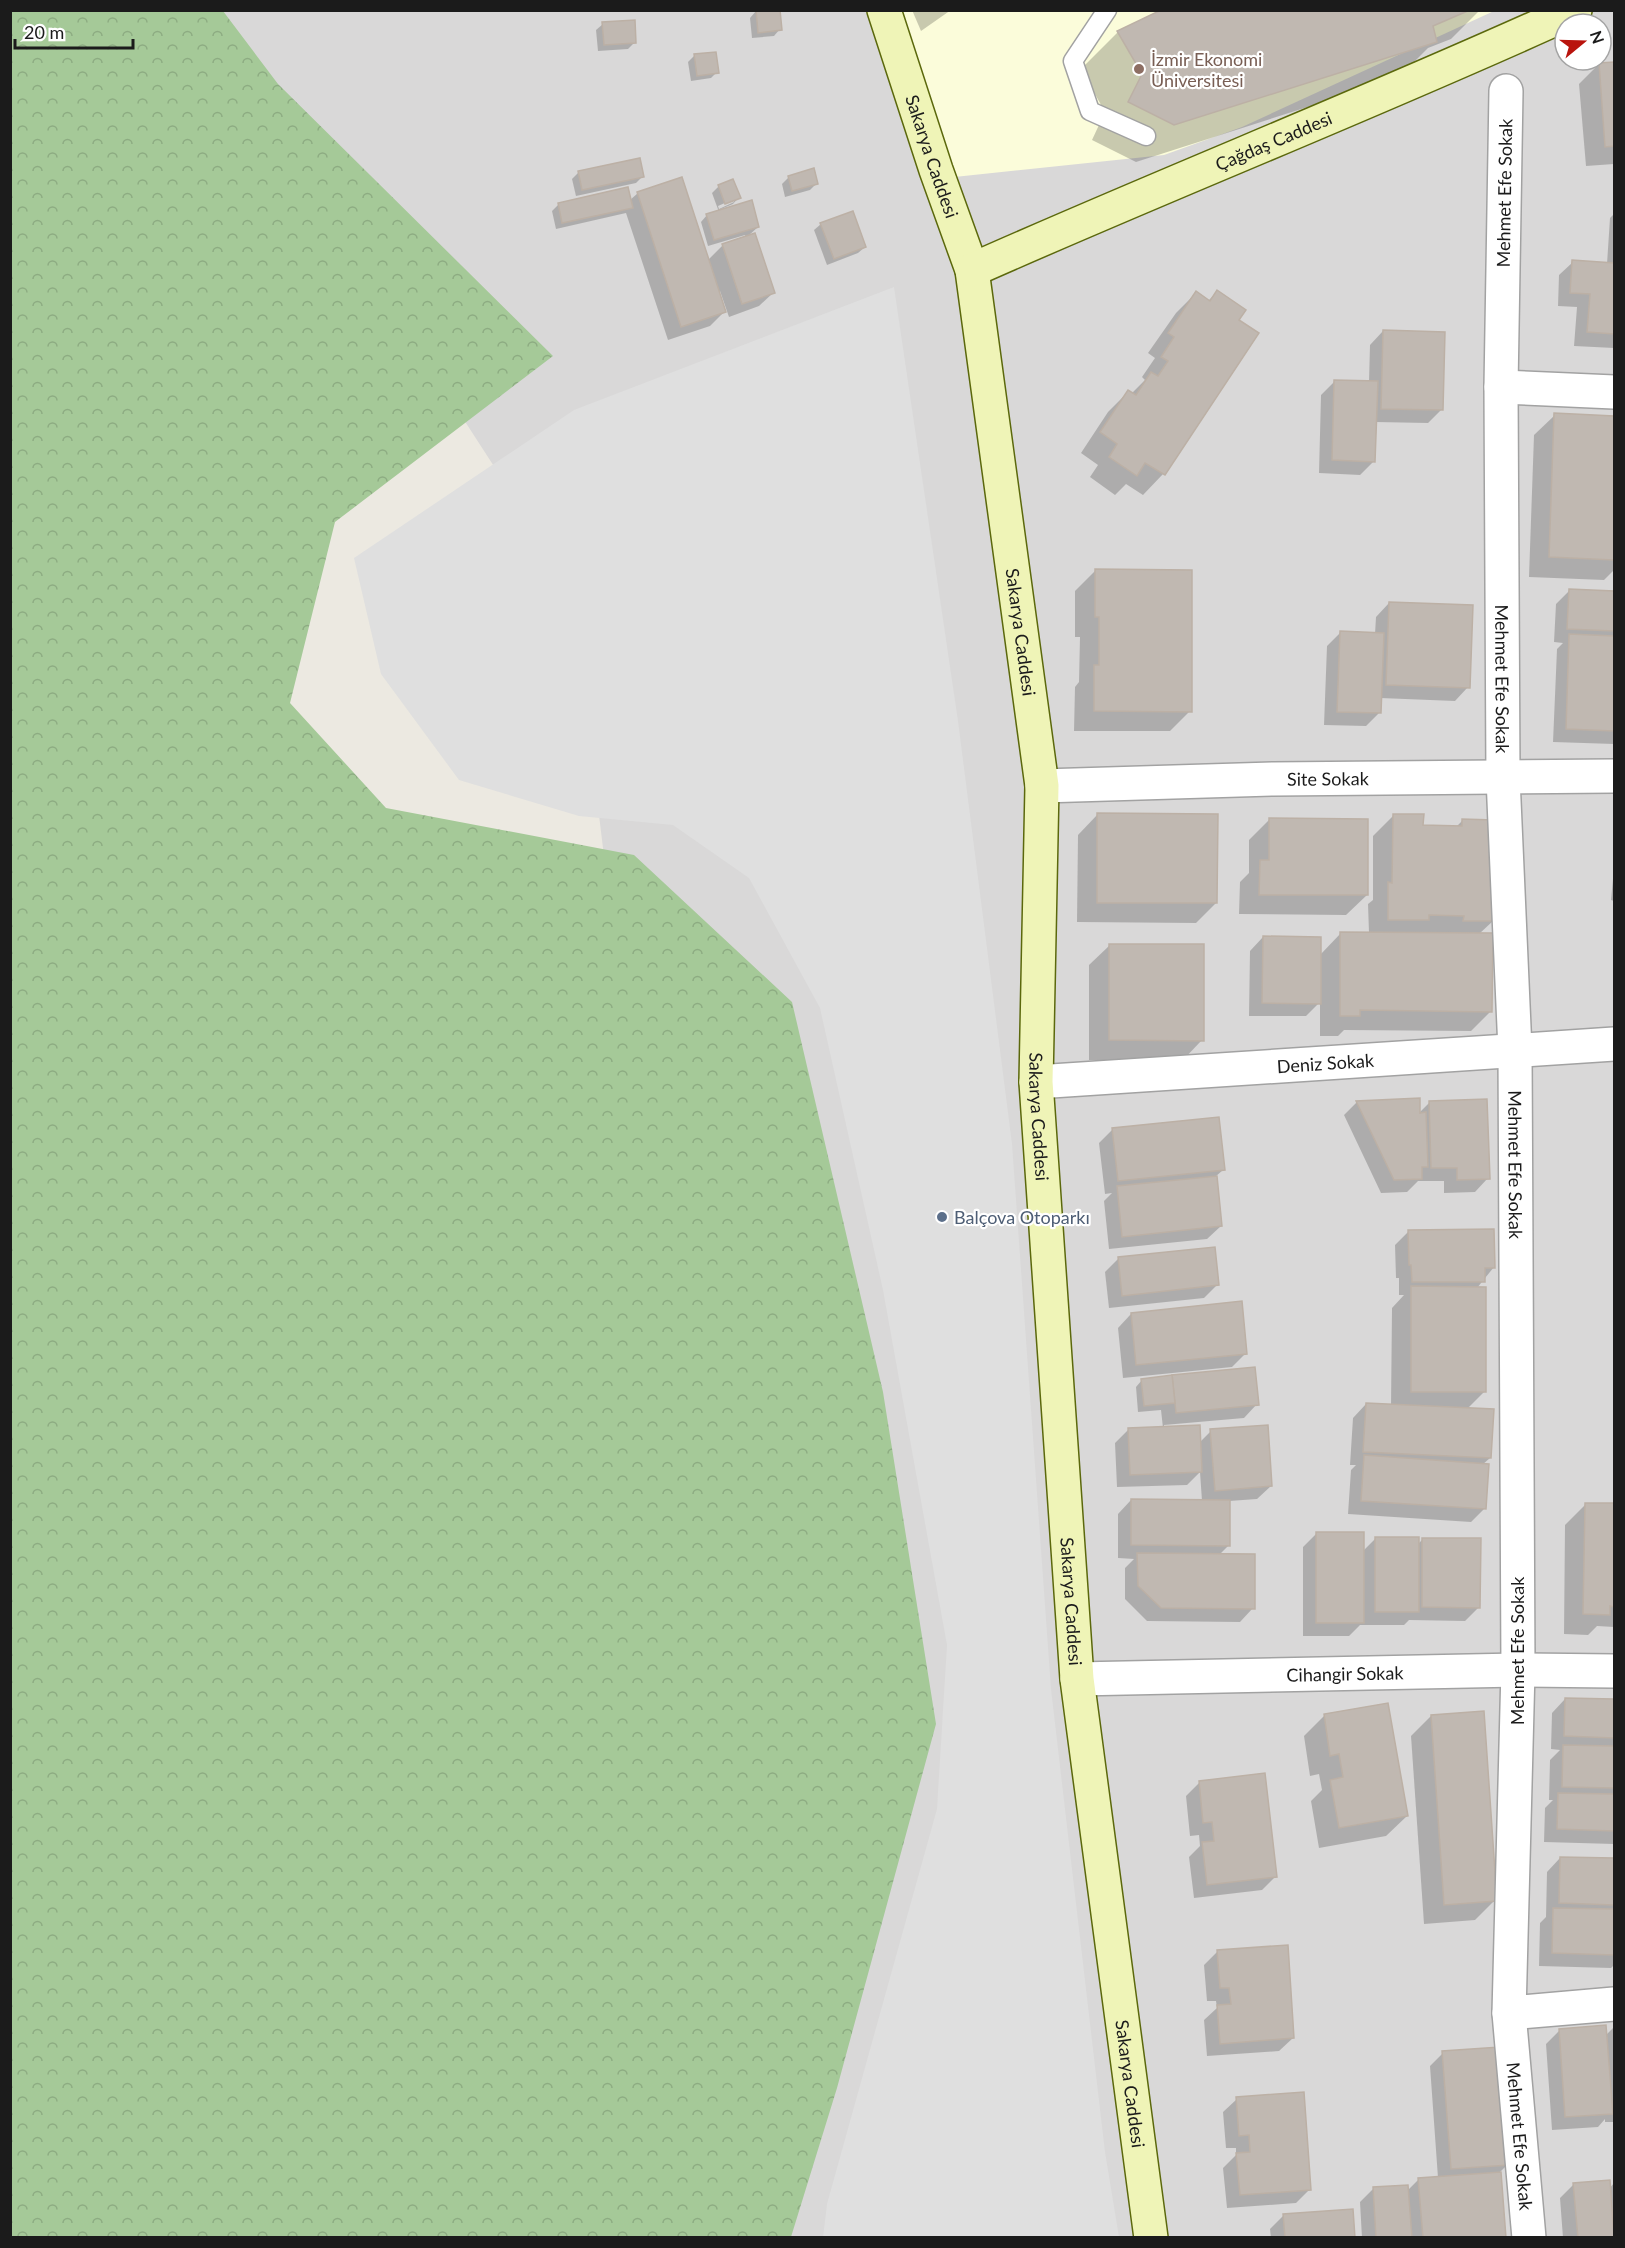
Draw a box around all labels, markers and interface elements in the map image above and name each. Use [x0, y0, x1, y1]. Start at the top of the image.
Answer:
scale bar [15, 12, 134, 50]
north arrow [1553, 12, 1613, 72]
text: 20 m [24, 21, 64, 43]
text: N [1587, 28, 1609, 46]
place label: İzmir Ekonomi Üniversitesi [1151, 48, 1262, 91]
marker: İzmir Ekonomi Üniversitesi [1132, 62, 1146, 76]
street label: Sakarya Caddesi [901, 92, 963, 221]
street label: Çağdaş Caddesi [1212, 107, 1335, 175]
street label: Mehmet Efe Sokak [1492, 118, 1516, 267]
street label: Sakarya Caddesi [1002, 567, 1041, 697]
street label: Mehmet Efe Sokak [1491, 605, 1514, 754]
street label: Site Sokak [1287, 767, 1370, 790]
street label: Deniz Sokak [1276, 1049, 1376, 1077]
street label: Sakarya Caddesi [1025, 1052, 1054, 1182]
street label: Mehmet Efe Sokak [1504, 1090, 1527, 1240]
place label: Balçova Otoparkı [954, 1206, 1090, 1228]
marker: Balçova Otoparkı [935, 1210, 949, 1224]
street label: Sakarya Caddesi [1056, 1536, 1087, 1666]
street label: Mehmet Efe Sokak [1506, 1576, 1528, 1725]
street label: Cihangir Sokak [1286, 1661, 1405, 1686]
street label: Sakarya Caddesi [1111, 2018, 1150, 2149]
street label: Mehmet Efe Sokak [1502, 2061, 1538, 2212]

